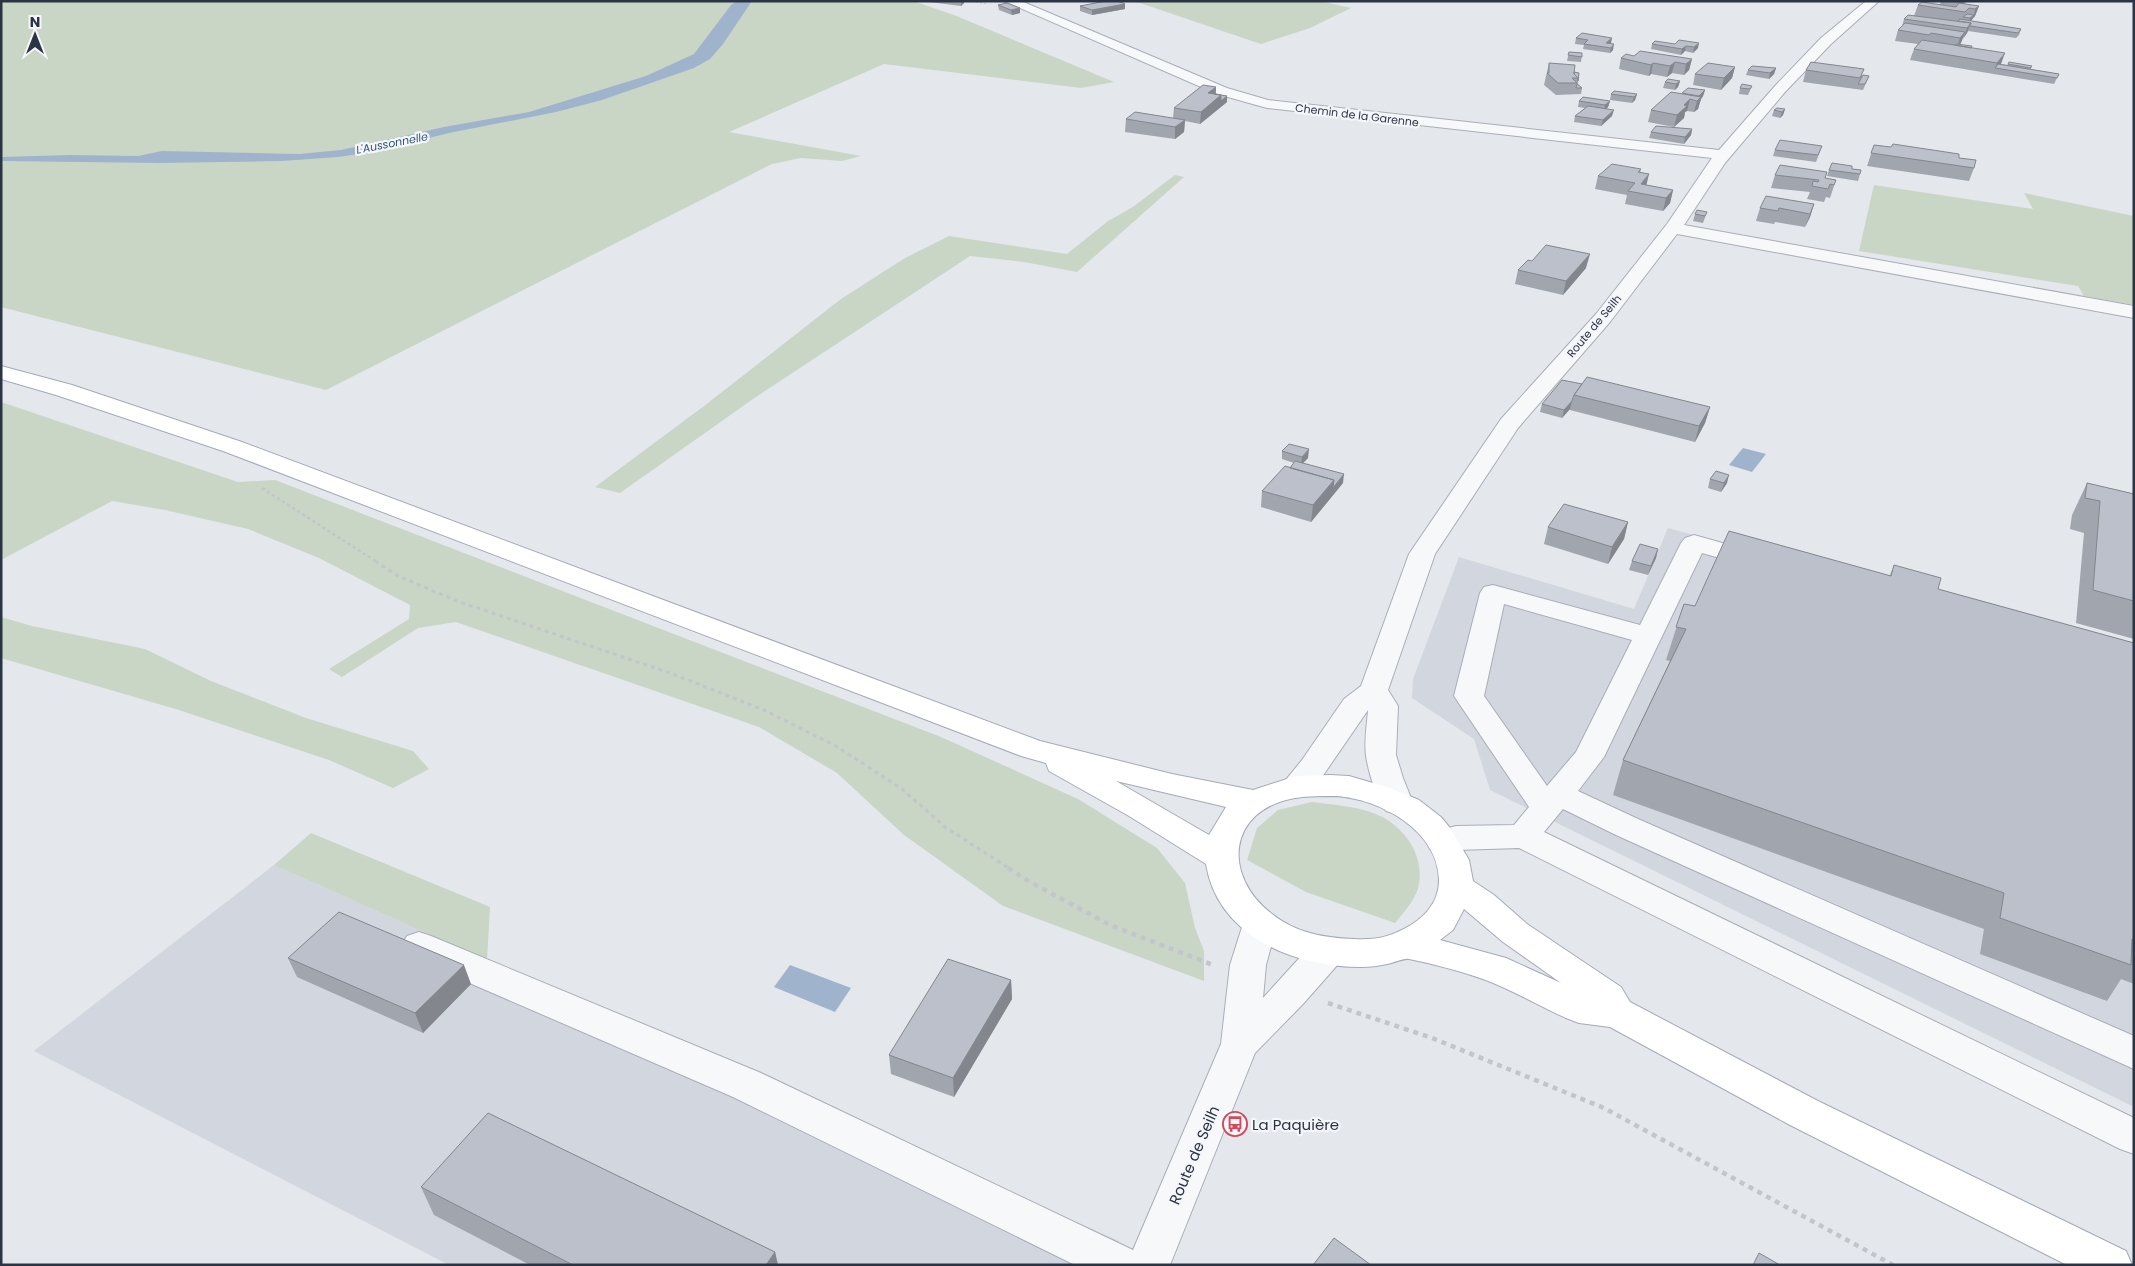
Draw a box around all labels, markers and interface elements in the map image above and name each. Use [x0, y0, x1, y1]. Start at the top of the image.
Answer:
north arrow [10, 10, 60, 60]
text: N [30, 12, 40, 32]
street label: Chemin de la Garenne [1294, 99, 1420, 131]
water label: L'Aussonnelle [355, 128, 429, 158]
street label: Route de Seilh [1563, 291, 1625, 361]
street label: Route de Seilh [1164, 1102, 1224, 1208]
bus stop icon: La Paquière [1222, 1111, 1248, 1137]
place label: La Paquière [1252, 1114, 1339, 1135]

